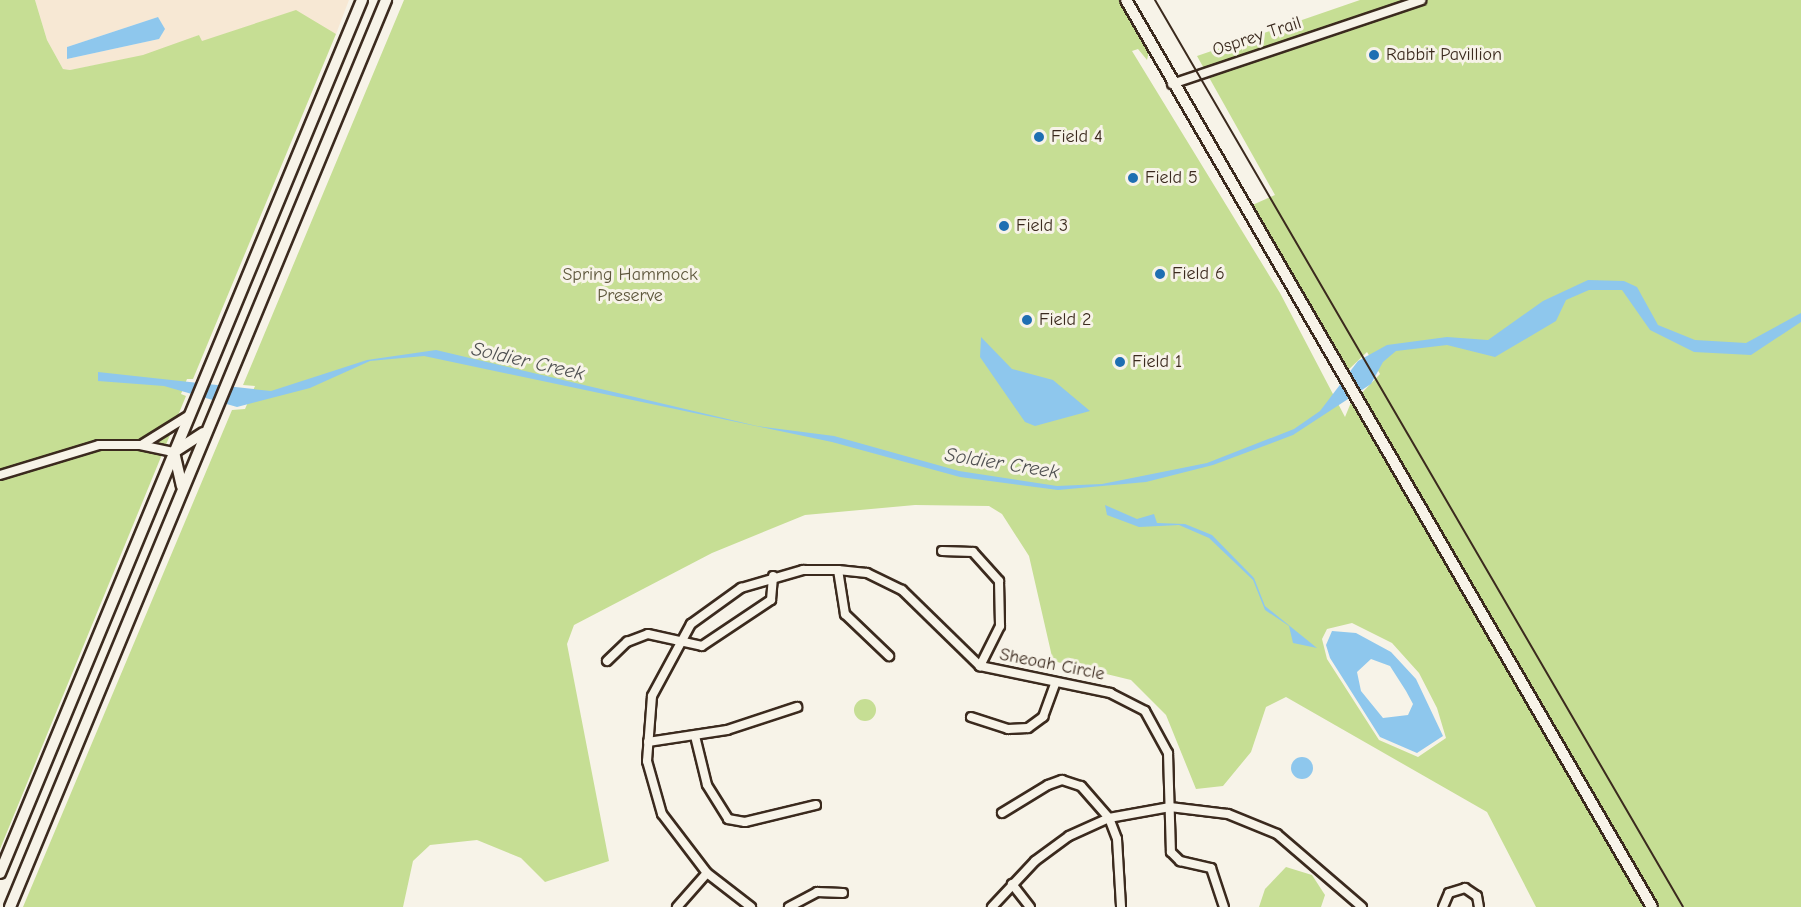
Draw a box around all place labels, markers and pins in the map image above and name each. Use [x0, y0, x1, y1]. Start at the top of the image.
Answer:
place label: Rabbit Pavillion [1386, 44, 1502, 66]
marker: Rabbit Pavillion [1367, 48, 1381, 62]
place label: Field 4 [1051, 126, 1103, 148]
marker: Field 4 [1032, 130, 1046, 144]
place label: Field 5 [1145, 167, 1198, 189]
marker: Field 5 [1126, 171, 1140, 185]
place label: Field 3 [1016, 215, 1068, 237]
marker: Field 3 [997, 219, 1011, 233]
place label: Field 6 [1172, 263, 1225, 285]
marker: Field 6 [1153, 267, 1167, 281]
place label: Field 2 [1039, 309, 1091, 331]
marker: Field 2 [1020, 313, 1034, 327]
place label: Field 1 [1132, 351, 1182, 373]
marker: Field 1 [1113, 355, 1127, 369]

